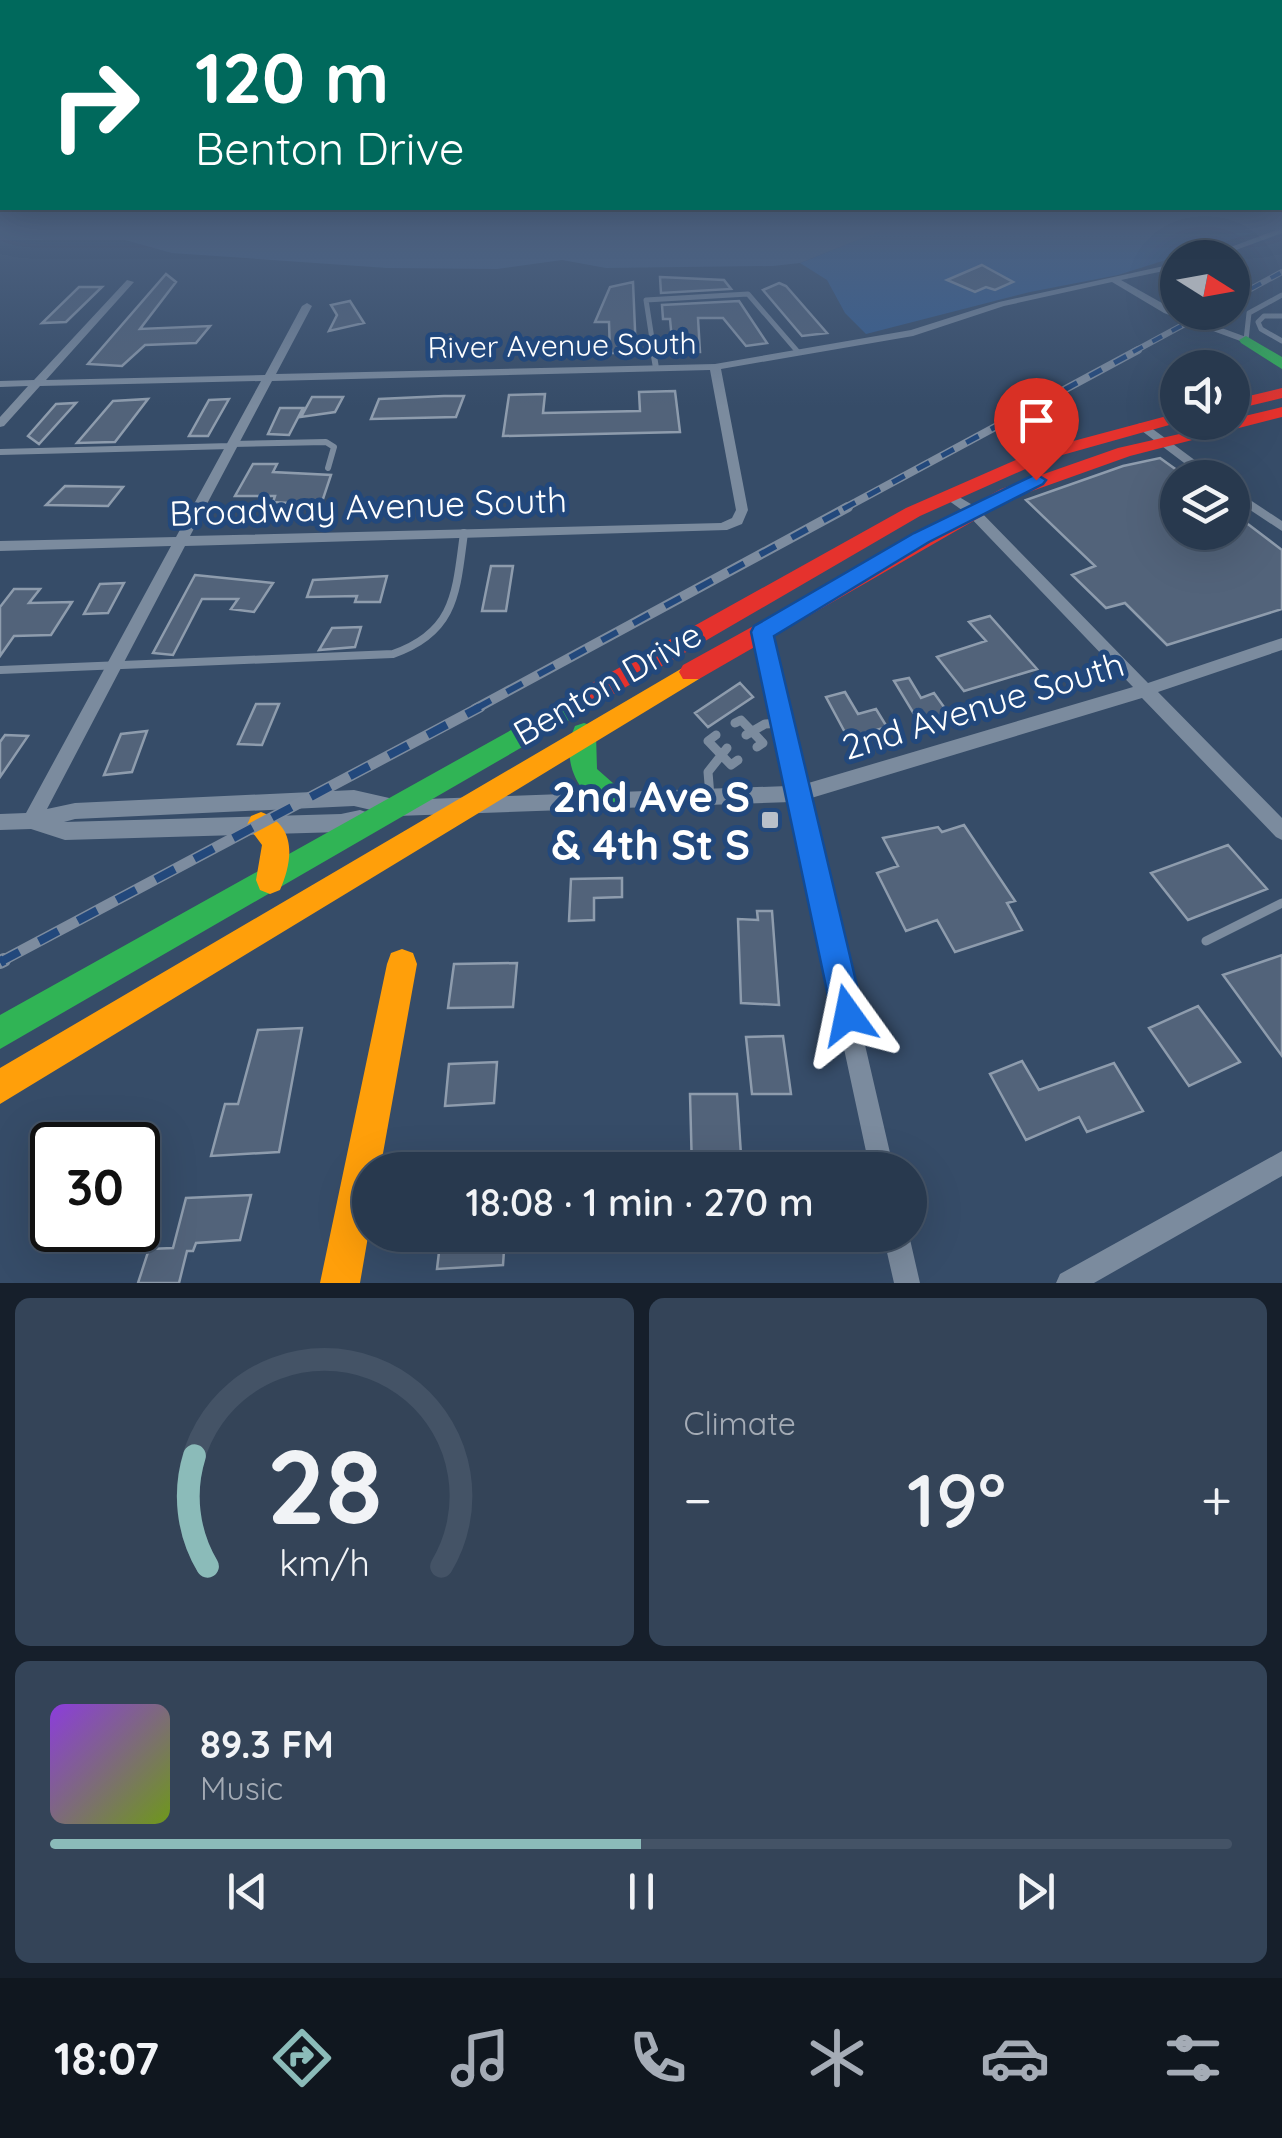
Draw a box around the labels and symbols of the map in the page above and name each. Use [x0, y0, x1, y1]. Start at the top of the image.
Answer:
north arrow [1160, 240, 1250, 330]
street label: River Avenue South [427, 324, 697, 366]
pin [994, 378, 1079, 481]
street label: Broadway Avenue South [168, 477, 568, 535]
street label: Benton Drive [505, 612, 709, 754]
street label: 2nd Avenue South [837, 641, 1129, 769]
place label: 2nd Ave S & 4th St S [551, 770, 750, 871]
marker: 2nd Ave S & 4th St S [759, 809, 781, 831]
position arrow [796, 963, 900, 1067]
speed limit sign: 30 [30, 1122, 160, 1252]

